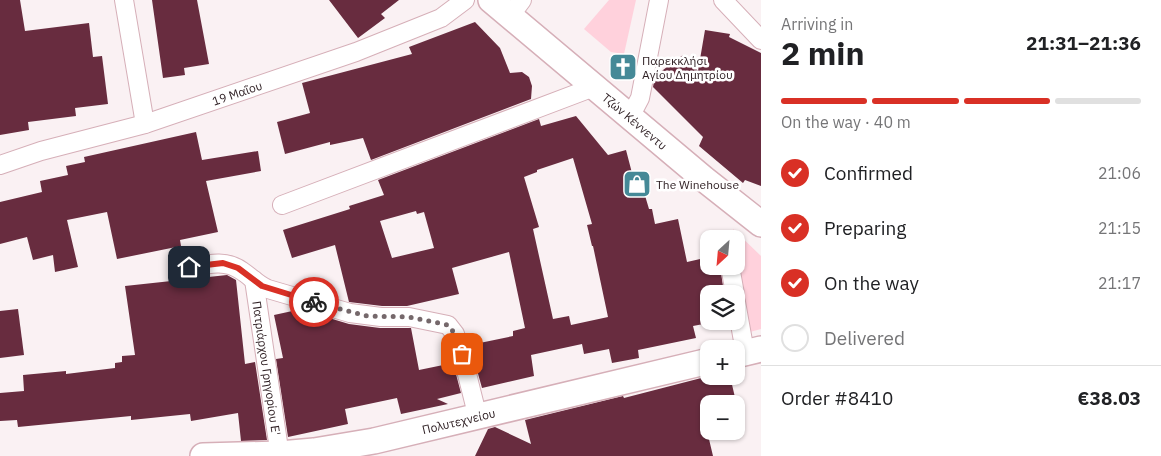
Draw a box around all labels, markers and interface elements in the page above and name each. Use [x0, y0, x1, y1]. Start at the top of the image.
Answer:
text: Arriving in [781, 14, 853, 34]
text: 21:31–21:36 [1026, 31, 1141, 55]
text: 2 min [781, 32, 865, 74]
church icon: Παρεκκλήσι Αγίου Δημητρίου [608, 52, 638, 82]
place label: Παρεκκλήσι Αγίου Δημητρίου [642, 53, 733, 82]
street label: 19 Μαΐου [210, 77, 264, 108]
street label: Τζών Κέννεντυ [599, 89, 670, 152]
text: On the way · 40 m [781, 112, 911, 132]
icon: check [781, 159, 809, 187]
text: Confirmed [824, 161, 913, 185]
text: 21:06 [1098, 163, 1141, 183]
shop icon: The Winehouse [622, 169, 652, 199]
place label: The Winehouse [656, 177, 739, 192]
icon: check [781, 214, 809, 242]
text: Preparing [824, 216, 906, 240]
text: 21:15 [1098, 218, 1141, 238]
north arrow [700, 230, 745, 275]
map controls [700, 230, 745, 440]
pin [168, 246, 210, 288]
icon: home [175, 253, 203, 281]
icon: check [781, 269, 809, 297]
text: On the way [824, 271, 919, 295]
text: 21:17 [1098, 273, 1141, 293]
courier [289, 277, 339, 327]
button: layers [700, 285, 745, 330]
icon: bike [300, 288, 328, 316]
street label: Πατριάρχου Γρηγορίου Ε' [250, 300, 284, 436]
text: Delivered [824, 326, 905, 350]
pin [441, 333, 483, 375]
icon: bag [448, 340, 476, 368]
button: + [700, 340, 745, 385]
text: Order #8410 [781, 386, 893, 410]
text: €38.03 [1078, 386, 1141, 410]
button: − [700, 395, 745, 440]
street label: Πολυτεχνείου [420, 405, 497, 437]

